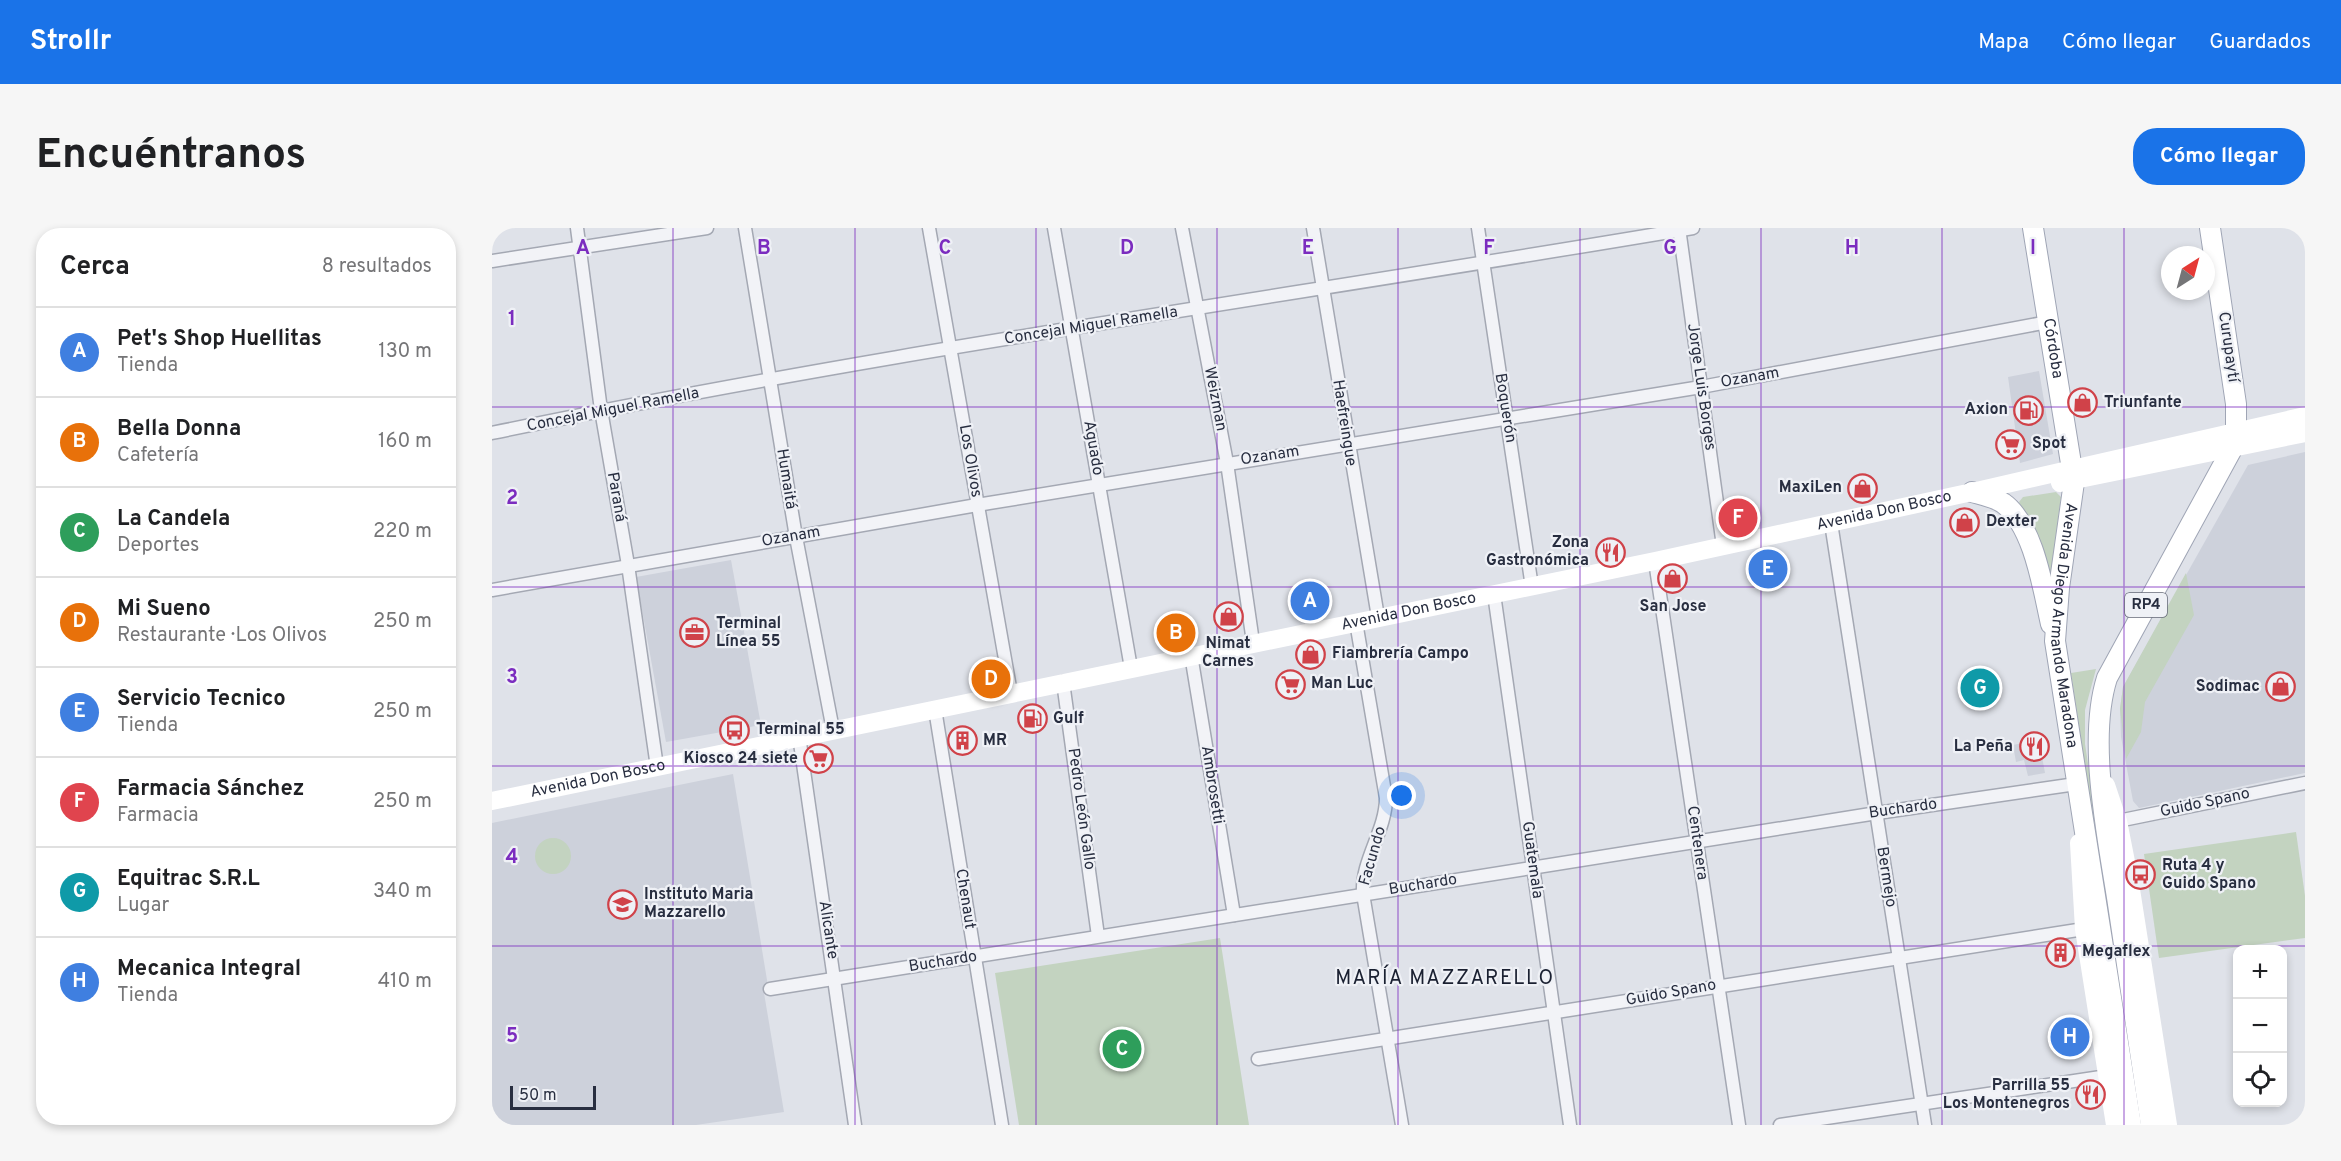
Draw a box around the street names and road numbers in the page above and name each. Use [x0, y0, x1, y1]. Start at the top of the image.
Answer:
street label: Concejal Miguel Ramella [1003, 302, 1179, 350]
street label: Curupaytí [2213, 310, 2243, 385]
street label: Córdoba [2038, 317, 2067, 380]
street label: Jorge Luis Borges [1682, 322, 1720, 452]
street label: Ozanam [1719, 363, 1781, 393]
street label: Weizman [1199, 365, 1231, 433]
street label: Boquerón [1490, 372, 1520, 444]
street label: Haefreingue [1327, 378, 1361, 468]
street label: Concejal Miguel Ramella [525, 383, 701, 437]
street label: Aguado [1078, 419, 1108, 477]
street label: Los Olivos [954, 423, 986, 499]
street label: Ozanam [1239, 441, 1301, 471]
street label: Humaitá [771, 447, 801, 511]
street label: Paraná [602, 470, 630, 524]
street label: Avenida Don Bosco [1815, 487, 1954, 536]
street label: Avenida Diego Armando Maradona [2045, 501, 2082, 749]
street label: Ozanam [760, 522, 822, 552]
street label: Avenida Don Bosco [1339, 588, 1478, 636]
road number: RP4 [2125, 593, 2167, 617]
street label: Ambrosetti [1196, 744, 1228, 826]
street label: Pedro León Gallo [1063, 747, 1099, 871]
street label: Avenida Don Bosco [528, 755, 667, 803]
street label: Guido Spano [2158, 784, 2252, 822]
street label: Buchardo [1867, 794, 1939, 824]
street label: Centenera [1682, 804, 1712, 882]
street label: Guatemala [1517, 820, 1547, 900]
street label: Facundo [1355, 824, 1391, 888]
street label: Bermejo [1871, 845, 1901, 909]
street label: Chenaut [950, 867, 980, 931]
street label: Buchardo [1387, 870, 1459, 900]
street label: Alicante [814, 899, 842, 961]
street label: Buchardo [907, 947, 979, 977]
street label: Guido Spano [1624, 975, 1718, 1011]

